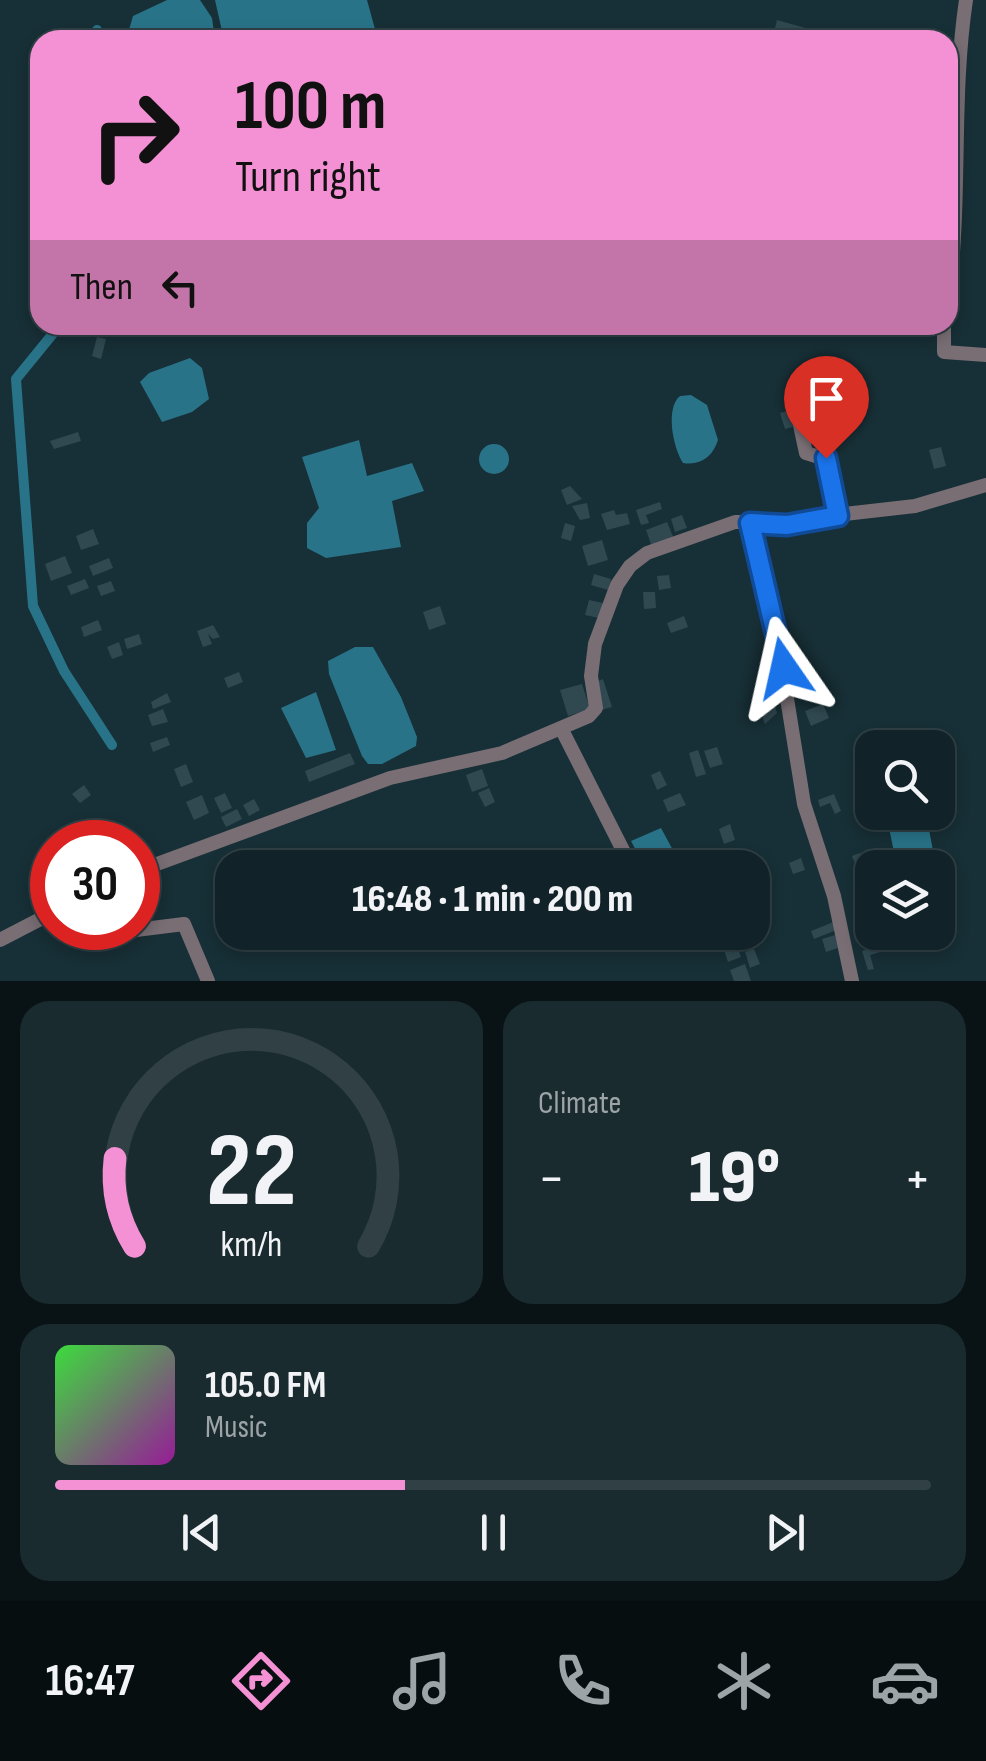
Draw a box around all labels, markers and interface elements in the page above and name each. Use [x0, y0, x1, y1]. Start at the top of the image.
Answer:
text: 100 m [235, 65, 386, 149]
icon: right [70, 70, 200, 200]
text: Turn right [235, 150, 381, 205]
icon: left [153, 260, 208, 315]
text: Then [70, 265, 133, 310]
pin [784, 356, 869, 459]
icon: arrive [799, 371, 854, 426]
position arrow [732, 616, 836, 720]
map controls [855, 730, 955, 950]
button: search [855, 730, 955, 830]
speed limit sign: 30 [30, 820, 160, 950]
button: layers [855, 850, 955, 950]
text: 16:48 · 1 min · 200 m [352, 877, 633, 922]
text: Climate [538, 1084, 621, 1123]
text: 22 [206, 1110, 297, 1235]
text: 19° [689, 1133, 780, 1224]
text: − [538, 1146, 565, 1213]
text: + [904, 1146, 931, 1213]
text: km/h [221, 1224, 282, 1267]
text: 105.0 FM [205, 1363, 326, 1408]
text: Music [205, 1408, 268, 1447]
icon: previous [174, 1505, 229, 1560]
icon: pause [466, 1505, 521, 1560]
icon: next [758, 1505, 813, 1560]
icon: directions [226, 1646, 296, 1716]
icon: music [387, 1646, 457, 1716]
icon: phone [548, 1646, 618, 1716]
icon: climate [709, 1646, 779, 1716]
icon: car [870, 1646, 940, 1716]
text: 16:47 [46, 1654, 134, 1709]

